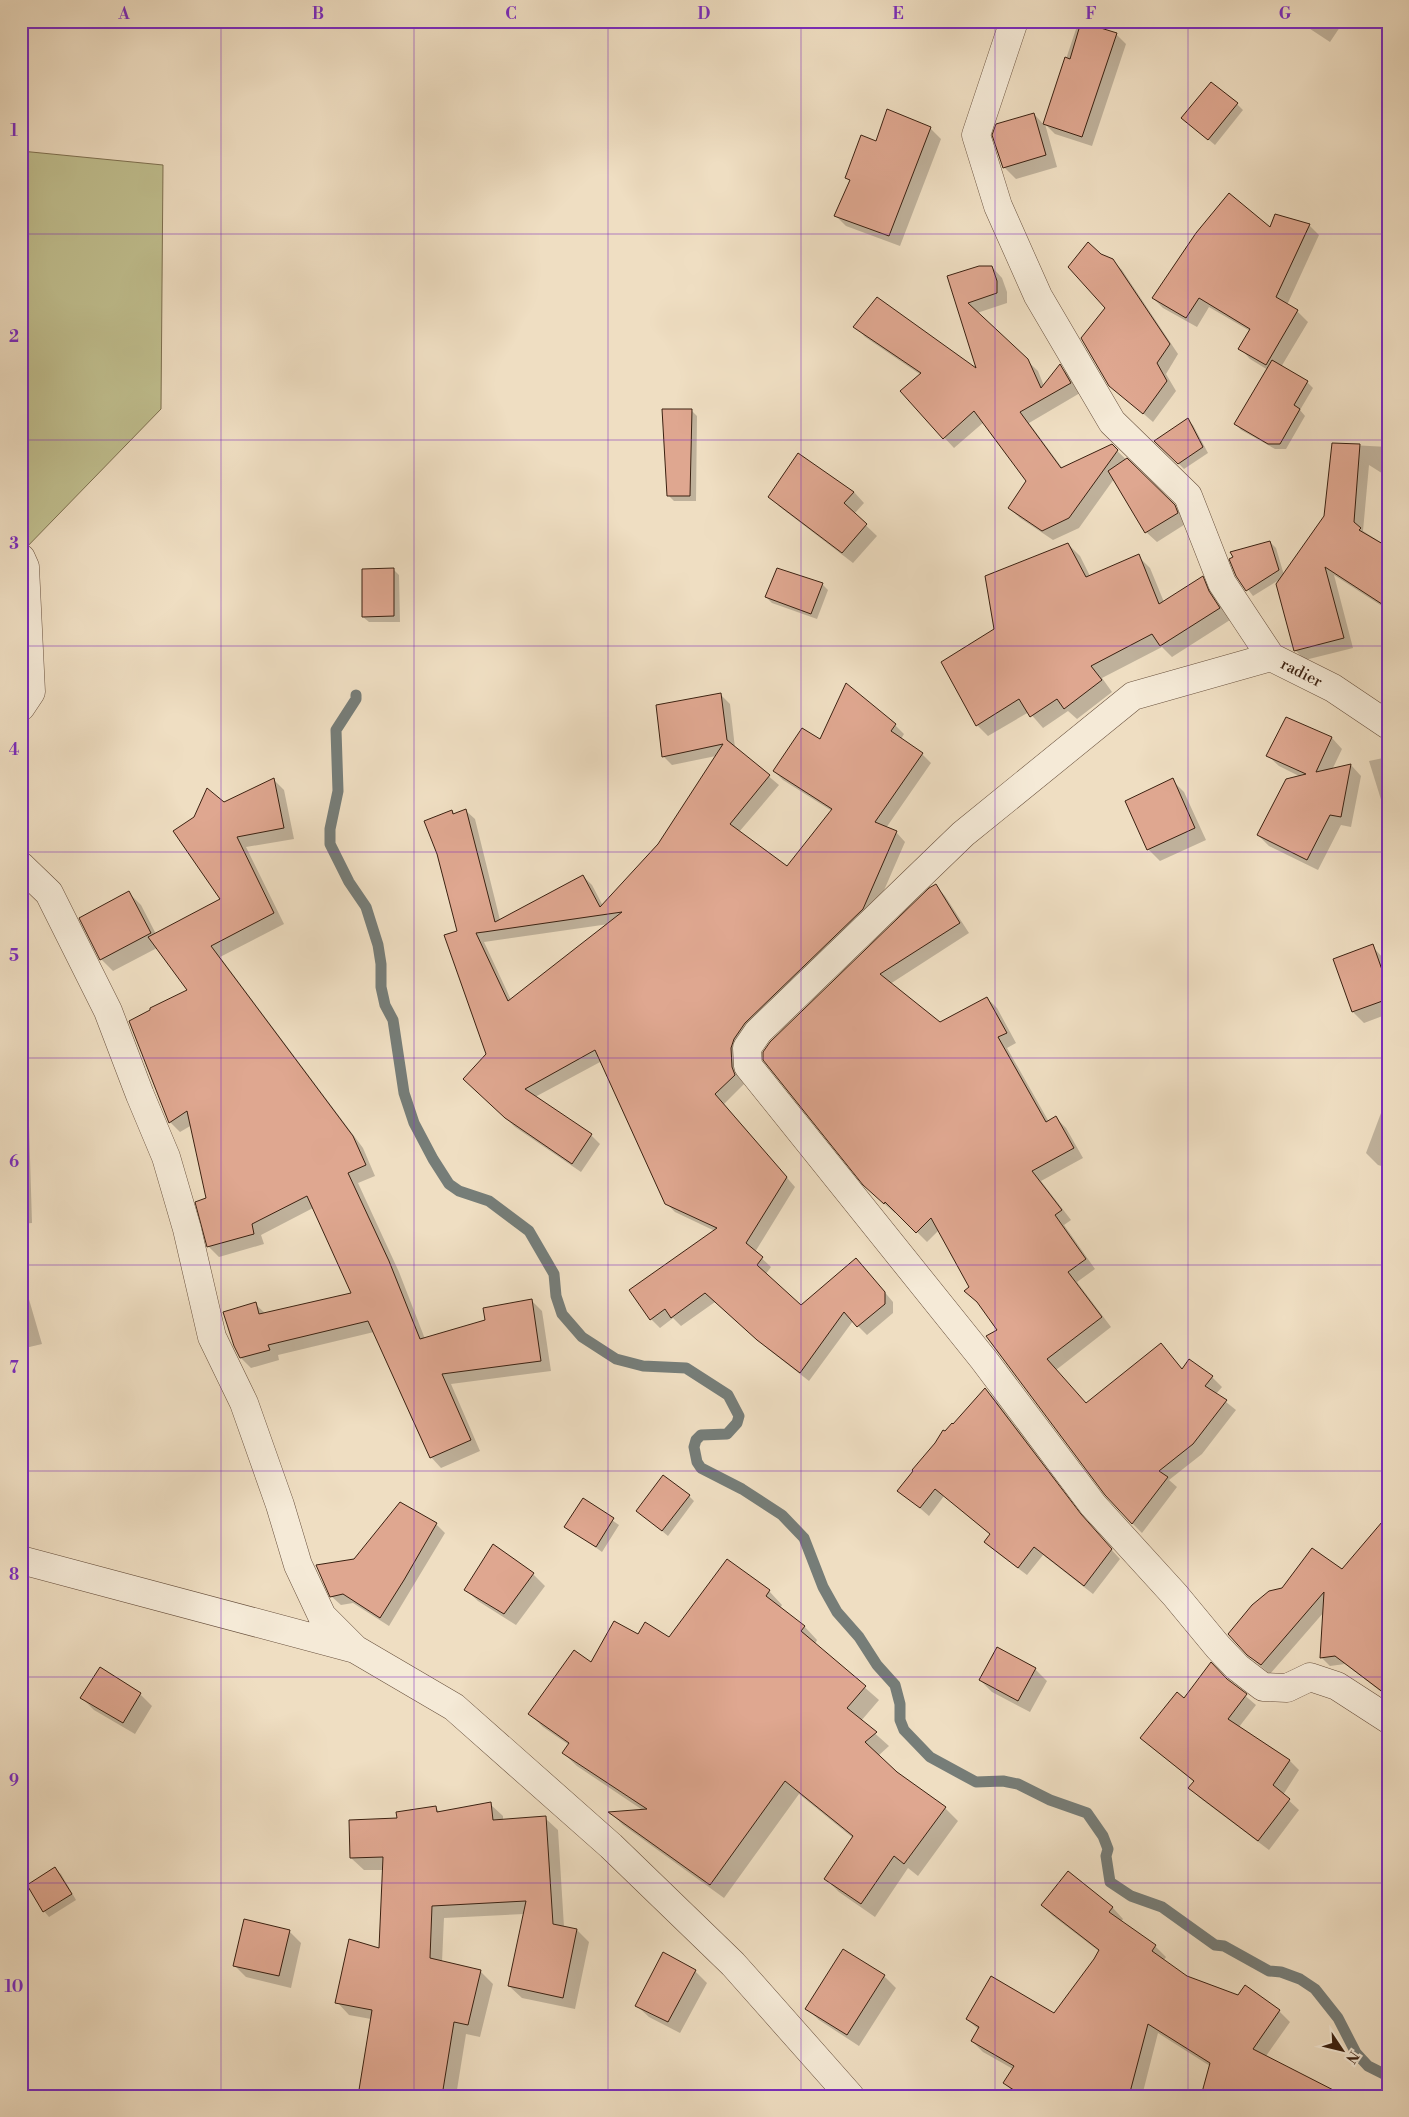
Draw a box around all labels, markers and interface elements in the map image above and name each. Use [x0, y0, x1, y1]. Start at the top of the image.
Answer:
text: A [117, 4, 130, 24]
text: B [312, 4, 324, 24]
text: C [505, 4, 517, 24]
text: D [698, 4, 711, 24]
text: E [892, 4, 904, 24]
text: F [1085, 4, 1097, 24]
text: G [1279, 4, 1292, 24]
text: 1 [10, 121, 18, 141]
text: 2 [9, 327, 19, 347]
text: 3 [9, 534, 19, 554]
street label: radier [1277, 654, 1326, 692]
text: 4 [9, 740, 20, 760]
text: 5 [9, 946, 19, 966]
text: 6 [9, 1152, 19, 1172]
text: 7 [9, 1358, 19, 1378]
text: 8 [9, 1565, 19, 1585]
text: 9 [9, 1771, 19, 1791]
text: 10 [5, 1977, 23, 1997]
north arrow [1316, 2024, 1366, 2074]
text: N [1341, 2047, 1362, 2067]

